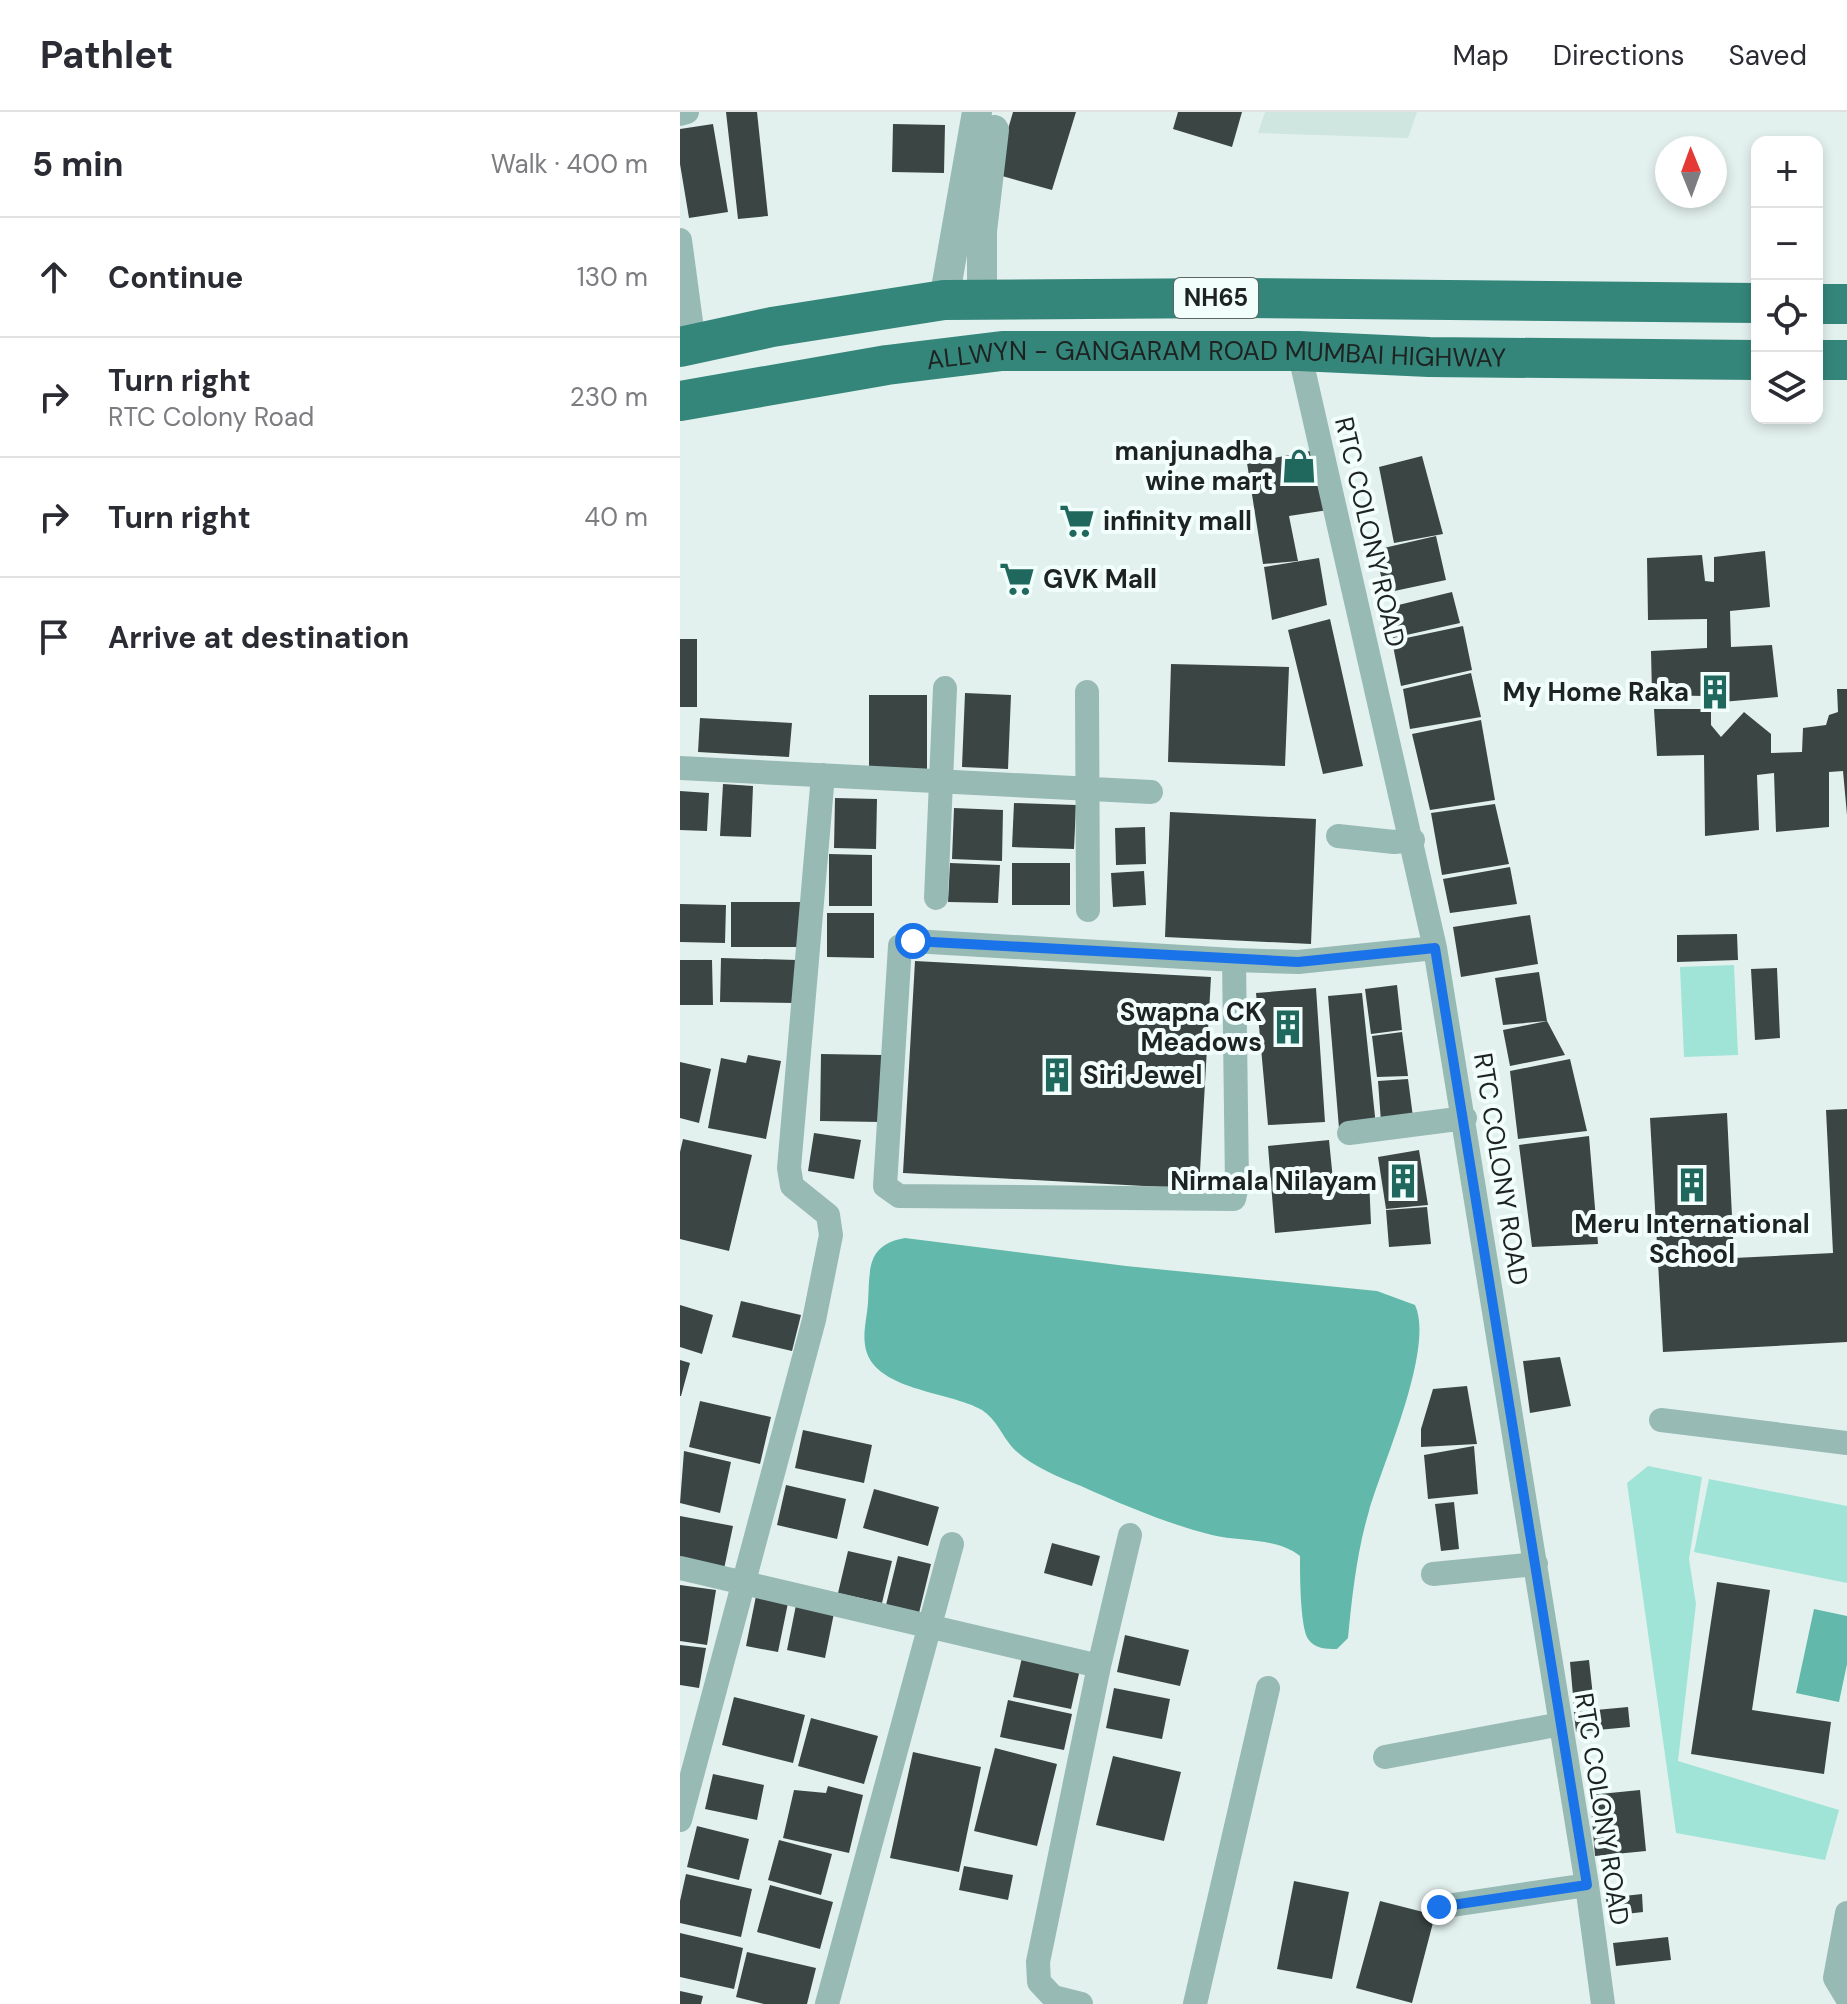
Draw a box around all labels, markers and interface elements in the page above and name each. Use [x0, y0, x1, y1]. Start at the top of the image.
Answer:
text: Pathlet [40, 30, 173, 80]
text: Map [1452, 37, 1509, 74]
text: Directions [1553, 37, 1685, 74]
text: Saved [1729, 37, 1807, 74]
north arrow [1655, 136, 1727, 208]
map controls [1751, 136, 1823, 424]
button: + [1751, 136, 1823, 208]
text: 5 min [32, 142, 123, 187]
text: Walk · 400 m [491, 147, 648, 181]
button: − [1751, 208, 1823, 280]
icon: ahead [32, 255, 76, 299]
text: Continue [108, 258, 243, 297]
text: 130 m [577, 260, 648, 294]
road number: NH65 [1174, 278, 1258, 318]
button: locate [1751, 280, 1823, 352]
street label: ALLWYN - GANGARAM ROAD MUMBAI HIGHWAY [924, 333, 1506, 377]
button: layers [1751, 352, 1823, 424]
text: Turn right [108, 361, 251, 400]
icon: right [32, 375, 76, 419]
text: 230 m [570, 380, 648, 414]
text: RTC Colony Road [108, 400, 314, 434]
street label: RTC COLONY ROAD [1327, 414, 1413, 650]
place label: manjunadha wine mart [1115, 434, 1273, 498]
shop icon: manjunadha wine mart [1280, 447, 1318, 485]
icon: right [32, 495, 76, 539]
text: Turn right [108, 498, 251, 537]
text: 40 m [584, 500, 648, 534]
supermarket icon: infinity mall [1058, 502, 1096, 540]
place label: infinity mall [1103, 504, 1252, 538]
supermarket icon: GVK Mall [998, 560, 1036, 598]
place label: GVK Mall [1043, 562, 1157, 596]
icon: arrive [32, 615, 76, 659]
text: Arrive at destination [108, 618, 409, 657]
building icon: My Home Raka [1696, 673, 1734, 711]
place label: My Home Raka [1503, 675, 1689, 709]
route start [895, 923, 931, 959]
place label: Swapna CK Meadows [1120, 995, 1262, 1059]
building icon: Swapna CK Meadows [1269, 1008, 1307, 1046]
street label: RTC COLONY ROAD [1466, 1050, 1536, 1288]
building icon: Siri Jewel [1038, 1056, 1076, 1094]
place label: Siri Jewel [1083, 1058, 1202, 1092]
building icon: Nirmala Nilayam [1384, 1162, 1422, 1200]
place label: Nirmala Nilayam [1170, 1164, 1377, 1198]
building icon: Meru International School [1673, 1166, 1711, 1204]
place label: Meru International School [1574, 1207, 1810, 1271]
street label: RTC COLONY ROAD [1567, 1690, 1637, 1928]
route end [1421, 1889, 1457, 1925]

